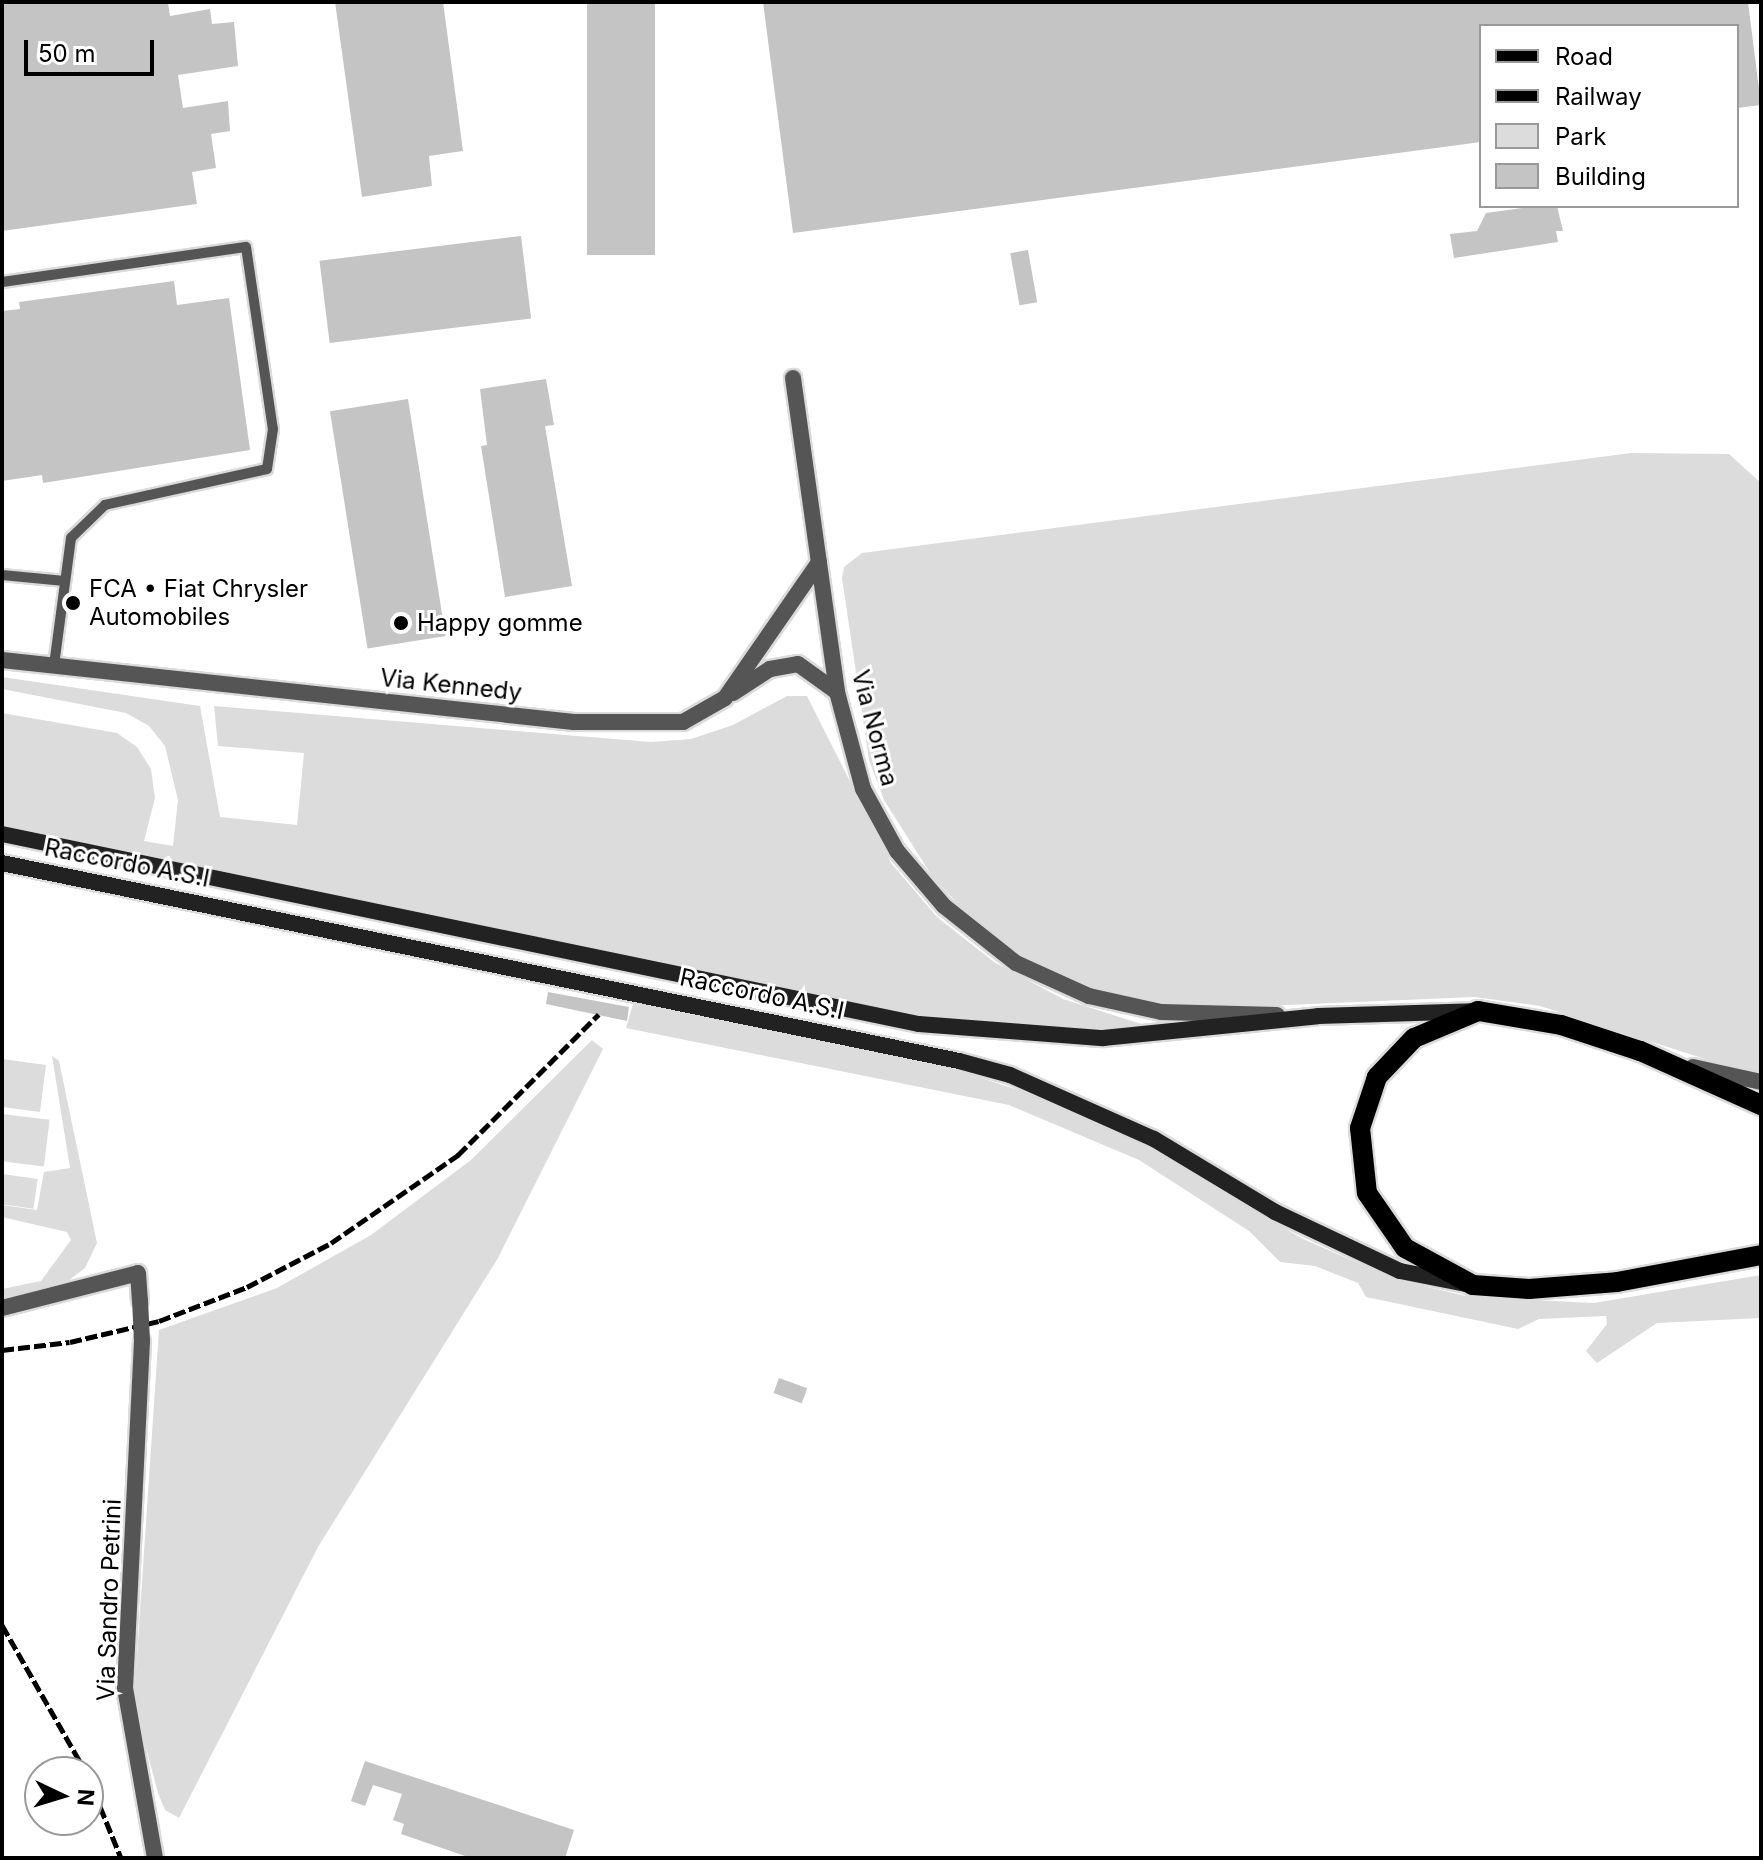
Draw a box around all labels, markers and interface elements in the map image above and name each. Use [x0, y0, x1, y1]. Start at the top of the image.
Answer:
scale bar [28, 24, 158, 74]
legend [1479, 24, 1739, 208]
text: 50 m [38, 39, 96, 68]
text: Road [1555, 42, 1613, 71]
text: Railway [1555, 82, 1642, 111]
text: Park [1555, 122, 1606, 151]
text: Building [1555, 162, 1646, 191]
place label: FCA • Fiat Chrysler Automobiles [89, 575, 308, 631]
marker: FCA • Fiat Chrysler Automobiles [64, 594, 82, 612]
place label: Happy gomme [417, 609, 583, 637]
marker: Happy gomme [392, 614, 410, 632]
street label: Via Kennedy [379, 663, 523, 707]
street label: Via Norma [846, 667, 904, 789]
street label: Raccordo A.S.I [42, 833, 212, 893]
street label: Raccordo A.S.I [677, 963, 847, 1025]
street label: Via Sandro Petrini [91, 1498, 127, 1702]
north arrow [24, 1756, 104, 1836]
text: N [72, 1788, 100, 1807]

